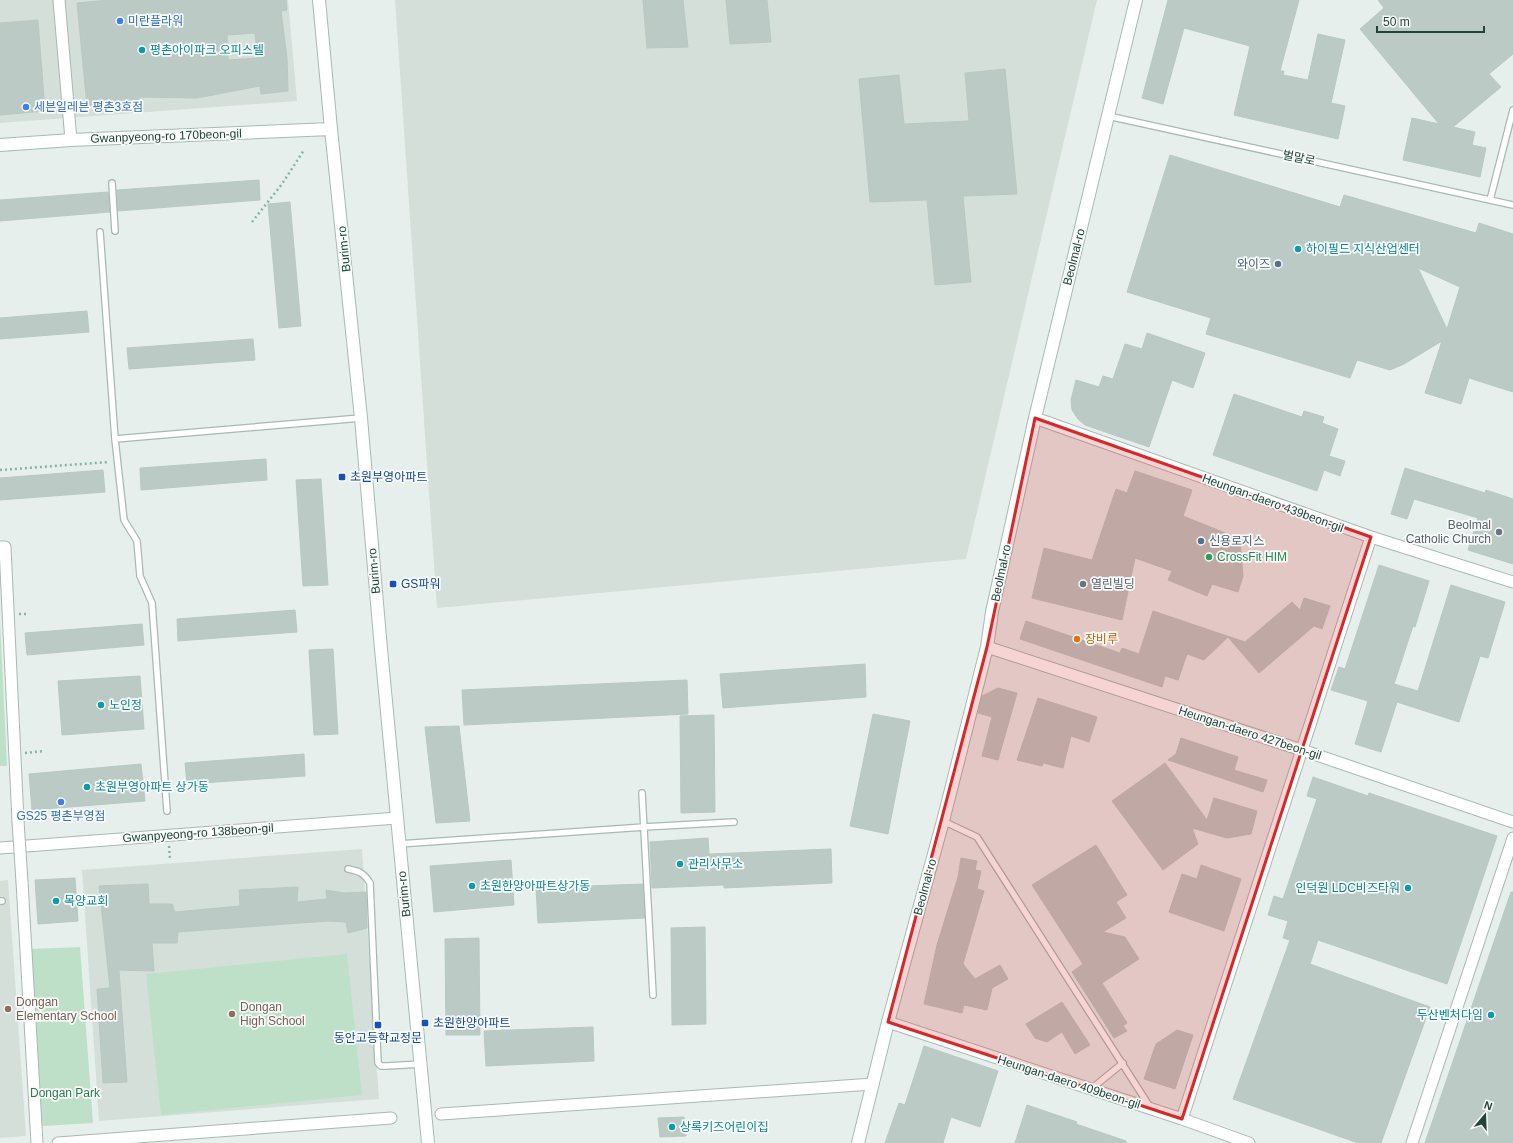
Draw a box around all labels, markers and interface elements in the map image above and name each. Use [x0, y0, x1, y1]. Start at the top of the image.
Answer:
scale bar [1377, 8, 1484, 34]
place label: 미란플라워 [128, 14, 183, 28]
text: 50 m [1383, 15, 1410, 29]
marker: 미란플라워 [115, 16, 125, 26]
place label: 평촌아이파크 오피스텔 [150, 43, 264, 57]
marker: 평촌아이파크 오피스텔 [137, 45, 147, 55]
place label: 세븐일레븐 평촌3호점 [34, 100, 143, 114]
marker: 세븐일레븐 평촌3호점 [21, 102, 31, 112]
street label: Gwanpyeong-ro 170beon-gil [90, 126, 242, 146]
street label: 벌말로 [1281, 148, 1317, 168]
street label: Burim-ro [335, 225, 353, 273]
street label: Beolmal-ro [1060, 227, 1088, 287]
place label: 하이필드 지식산업센터 [1306, 242, 1420, 256]
marker: 하이필드 지식산업센터 [1293, 244, 1303, 254]
place label: 와이즈 [1237, 257, 1270, 271]
marker: 와이즈 [1273, 259, 1283, 269]
place label: 초원부영아파트 [350, 470, 427, 484]
street label: Heungan-daero 439beon-gil [1200, 471, 1346, 535]
marker: 초원부영아파트 [337, 472, 347, 482]
place label: Beolmal Catholic Church [1406, 518, 1491, 546]
marker: Beolmal Catholic Church [1494, 527, 1504, 537]
place label: 신용로지스 [1209, 534, 1264, 548]
marker: 신용로지스 [1196, 536, 1206, 546]
street label: Beolmal-ro [988, 543, 1014, 603]
street label: Burim-ro [365, 547, 383, 595]
place label: CrossFit HIM [1217, 550, 1287, 564]
marker: CrossFit HIM [1204, 552, 1214, 562]
place label: GS파워 [401, 577, 440, 591]
place label: 열린빌딩 [1091, 577, 1135, 591]
marker: GS파워 [388, 579, 398, 589]
marker: 열린빌딩 [1078, 579, 1088, 589]
place label: 장비루 [1085, 632, 1118, 646]
marker: 장비루 [1072, 634, 1082, 644]
place label: 노인정 [109, 698, 142, 712]
marker: 노인정 [96, 700, 106, 710]
street label: Heungan-daero 427beon-gil [1177, 703, 1323, 763]
place label: 초원부영아파트 상가동 [95, 780, 209, 794]
marker: 초원부영아파트 상가동 [82, 782, 92, 792]
marker: GS25 평촌부영점 [56, 797, 66, 807]
place label: GS25 평촌부영점 [16, 809, 106, 823]
street label: Gwanpyeong-ro 138beon-gil [122, 821, 274, 845]
place label: 관리사무소 [688, 857, 743, 871]
street label: Beolmal-ro [911, 857, 939, 917]
marker: 관리사무소 [675, 859, 685, 869]
street label: Burim-ro [395, 870, 413, 918]
place label: 초원한양아파트상가동 [480, 879, 590, 893]
marker: 초원한양아파트상가동 [467, 881, 477, 891]
place label: 인덕원 LDC비즈타워 [1295, 881, 1400, 895]
marker: 인덕원 LDC비즈타워 [1403, 883, 1413, 893]
place label: 목양교회 [64, 894, 108, 908]
marker: 목양교회 [51, 896, 61, 906]
place label: Dongan Elementary School [16, 995, 117, 1023]
place label: Dongan High School [240, 1000, 305, 1028]
marker: Dongan Elementary School [3, 1004, 13, 1014]
place label: 두산벤처다임 [1417, 1008, 1483, 1022]
marker: Dongan High School [227, 1009, 237, 1019]
marker: 두산벤처다임 [1486, 1010, 1496, 1020]
place label: 초원한양아파트 [433, 1016, 510, 1030]
marker: 초원한양아파트 [420, 1018, 430, 1028]
marker: 동안고등학교정문 [373, 1020, 383, 1030]
place label: 동안고등학교정문 [334, 1031, 422, 1045]
street label: Heungan-daero 409beon-gil [996, 1052, 1142, 1112]
park label: Dongan Park [30, 1086, 101, 1100]
north arrow [1465, 1095, 1505, 1135]
text: N [1483, 1099, 1494, 1113]
place label: 상록키즈어린이집 [680, 1120, 768, 1134]
marker: 상록키즈어린이집 [667, 1122, 677, 1132]

